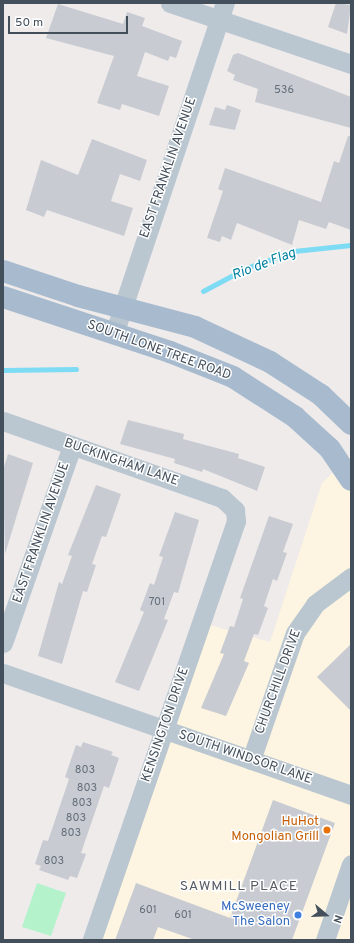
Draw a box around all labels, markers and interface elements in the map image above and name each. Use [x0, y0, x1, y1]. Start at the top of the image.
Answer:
scale bar [10, 8, 130, 34]
text: 50 m [15, 15, 43, 31]
house number: 536 [274, 83, 294, 97]
street label: EAST FRANKLIN AVENUE [137, 95, 201, 241]
water label: Rio de Flag [230, 245, 298, 285]
street label: SOUTH LONE TREE ROAD [85, 318, 233, 384]
street label: BUCKINGHAM LANE [62, 436, 180, 490]
street label: EAST FRANKLIN AVENUE [10, 460, 74, 606]
house number: 701 [149, 595, 165, 609]
street label: CHURCHILL DRIVE [253, 627, 305, 737]
street label: KENSINGTON DRIVE [139, 665, 193, 785]
street label: SOUTH WINDSOR LANE [176, 728, 314, 788]
house number: 803 [75, 763, 95, 777]
house number: 803 [77, 781, 97, 795]
house number: 803 [72, 796, 92, 810]
house number: 803 [66, 811, 86, 825]
place label: HuHot Mongolian Grill [231, 815, 319, 846]
marker: HuHot Mongolian Grill [322, 825, 332, 835]
house number: 803 [61, 826, 81, 840]
house number: 803 [44, 854, 64, 868]
district label: SAWMILL PLACE [180, 879, 298, 895]
north arrow [306, 895, 346, 935]
place label: McSweeney The Salon [221, 900, 290, 931]
house number: 601 [139, 903, 157, 917]
house number: 601 [174, 908, 192, 922]
marker: McSweeney The Salon [293, 910, 303, 920]
text: N [329, 913, 345, 925]

